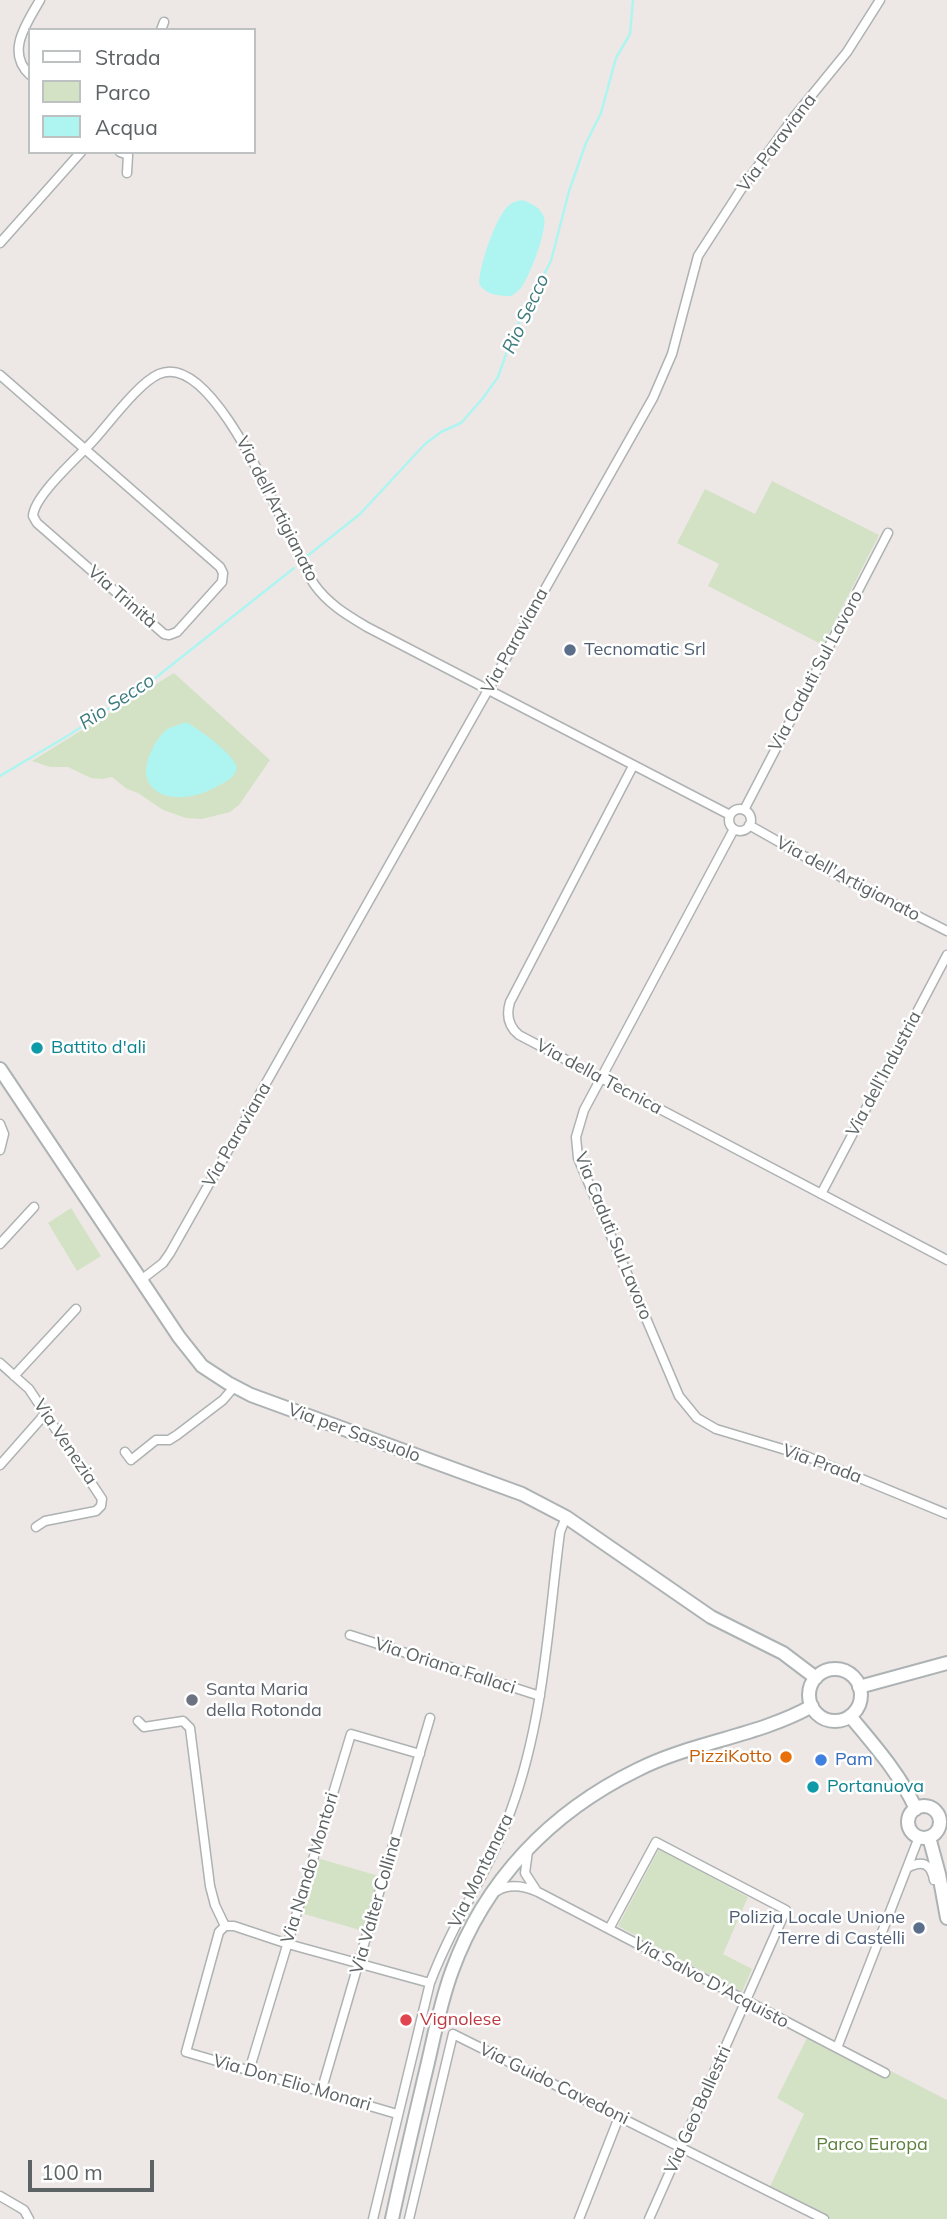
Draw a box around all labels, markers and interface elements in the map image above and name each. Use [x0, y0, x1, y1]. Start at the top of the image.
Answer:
legend [28, 28, 256, 154]
text: Strada [95, 44, 161, 70]
text: Parco [95, 79, 150, 105]
street label: Via Paraviana [733, 90, 821, 196]
text: Acqua [95, 114, 158, 140]
water label: Rio Secco [498, 271, 554, 357]
street label: Via dell'Artigianato [231, 433, 323, 585]
street label: Via Trinità [83, 561, 161, 633]
street label: Via Paraviana [477, 584, 553, 698]
street label: Via Caduti Sul Lavoro [764, 587, 868, 755]
place label: Tecnomatic Srl [584, 639, 706, 661]
marker: Tecnomatic Srl [562, 642, 578, 658]
water label: Rio Secco [75, 669, 159, 735]
street label: Via dell'Artigianato [772, 832, 924, 926]
street label: Via dell’Industria [842, 1008, 926, 1140]
street label: Via della Tecnica [532, 1035, 666, 1119]
place label: Battito d'ali [51, 1037, 146, 1059]
marker: Battito d'ali [29, 1040, 45, 1056]
street label: Via Paraviana [198, 1079, 276, 1191]
street label: Via Caduti Sul Lavoro [569, 1149, 657, 1323]
street label: Via Venezia [29, 1395, 101, 1489]
street label: Via per Sassuolo [285, 1399, 423, 1467]
street label: Via Prada [779, 1440, 865, 1488]
street label: Via Oriana Fallaci [372, 1633, 518, 1699]
place label: Santa Maria della Rotonda [206, 1679, 322, 1722]
marker: Santa Maria della Rotonda [184, 1692, 200, 1708]
place label: PizziKotto [689, 1746, 772, 1768]
marker: PizziKotto [778, 1749, 794, 1765]
place label: Pam [835, 1749, 873, 1771]
marker: Pam [813, 1752, 829, 1768]
place label: Portanuova [827, 1776, 924, 1798]
marker: Portanuova [805, 1779, 821, 1795]
street label: Via Nando Montori [277, 1790, 343, 1946]
street label: Via Montanara [444, 1810, 518, 1932]
street label: Via Valter Collina [346, 1834, 406, 1976]
place label: Polizia Locale Unione Terre di Castelli [729, 1907, 905, 1950]
marker: Polizia Locale Unione Terre di Castelli [911, 1920, 927, 1936]
street label: Via Salvo D'Acquisto [629, 1933, 793, 2033]
place label: Vignolese [420, 2009, 501, 2031]
marker: Vignolese [398, 2012, 414, 2028]
street label: Via Guido Cavedoni [476, 2038, 632, 2130]
street label: Via Geo Ballestri [660, 2043, 736, 2177]
street label: Via Don Elio Monari [211, 2050, 373, 2116]
park label: Parco Europa [816, 2134, 928, 2156]
scale bar [32, 2146, 158, 2190]
text: 100 m [41, 2159, 103, 2185]

